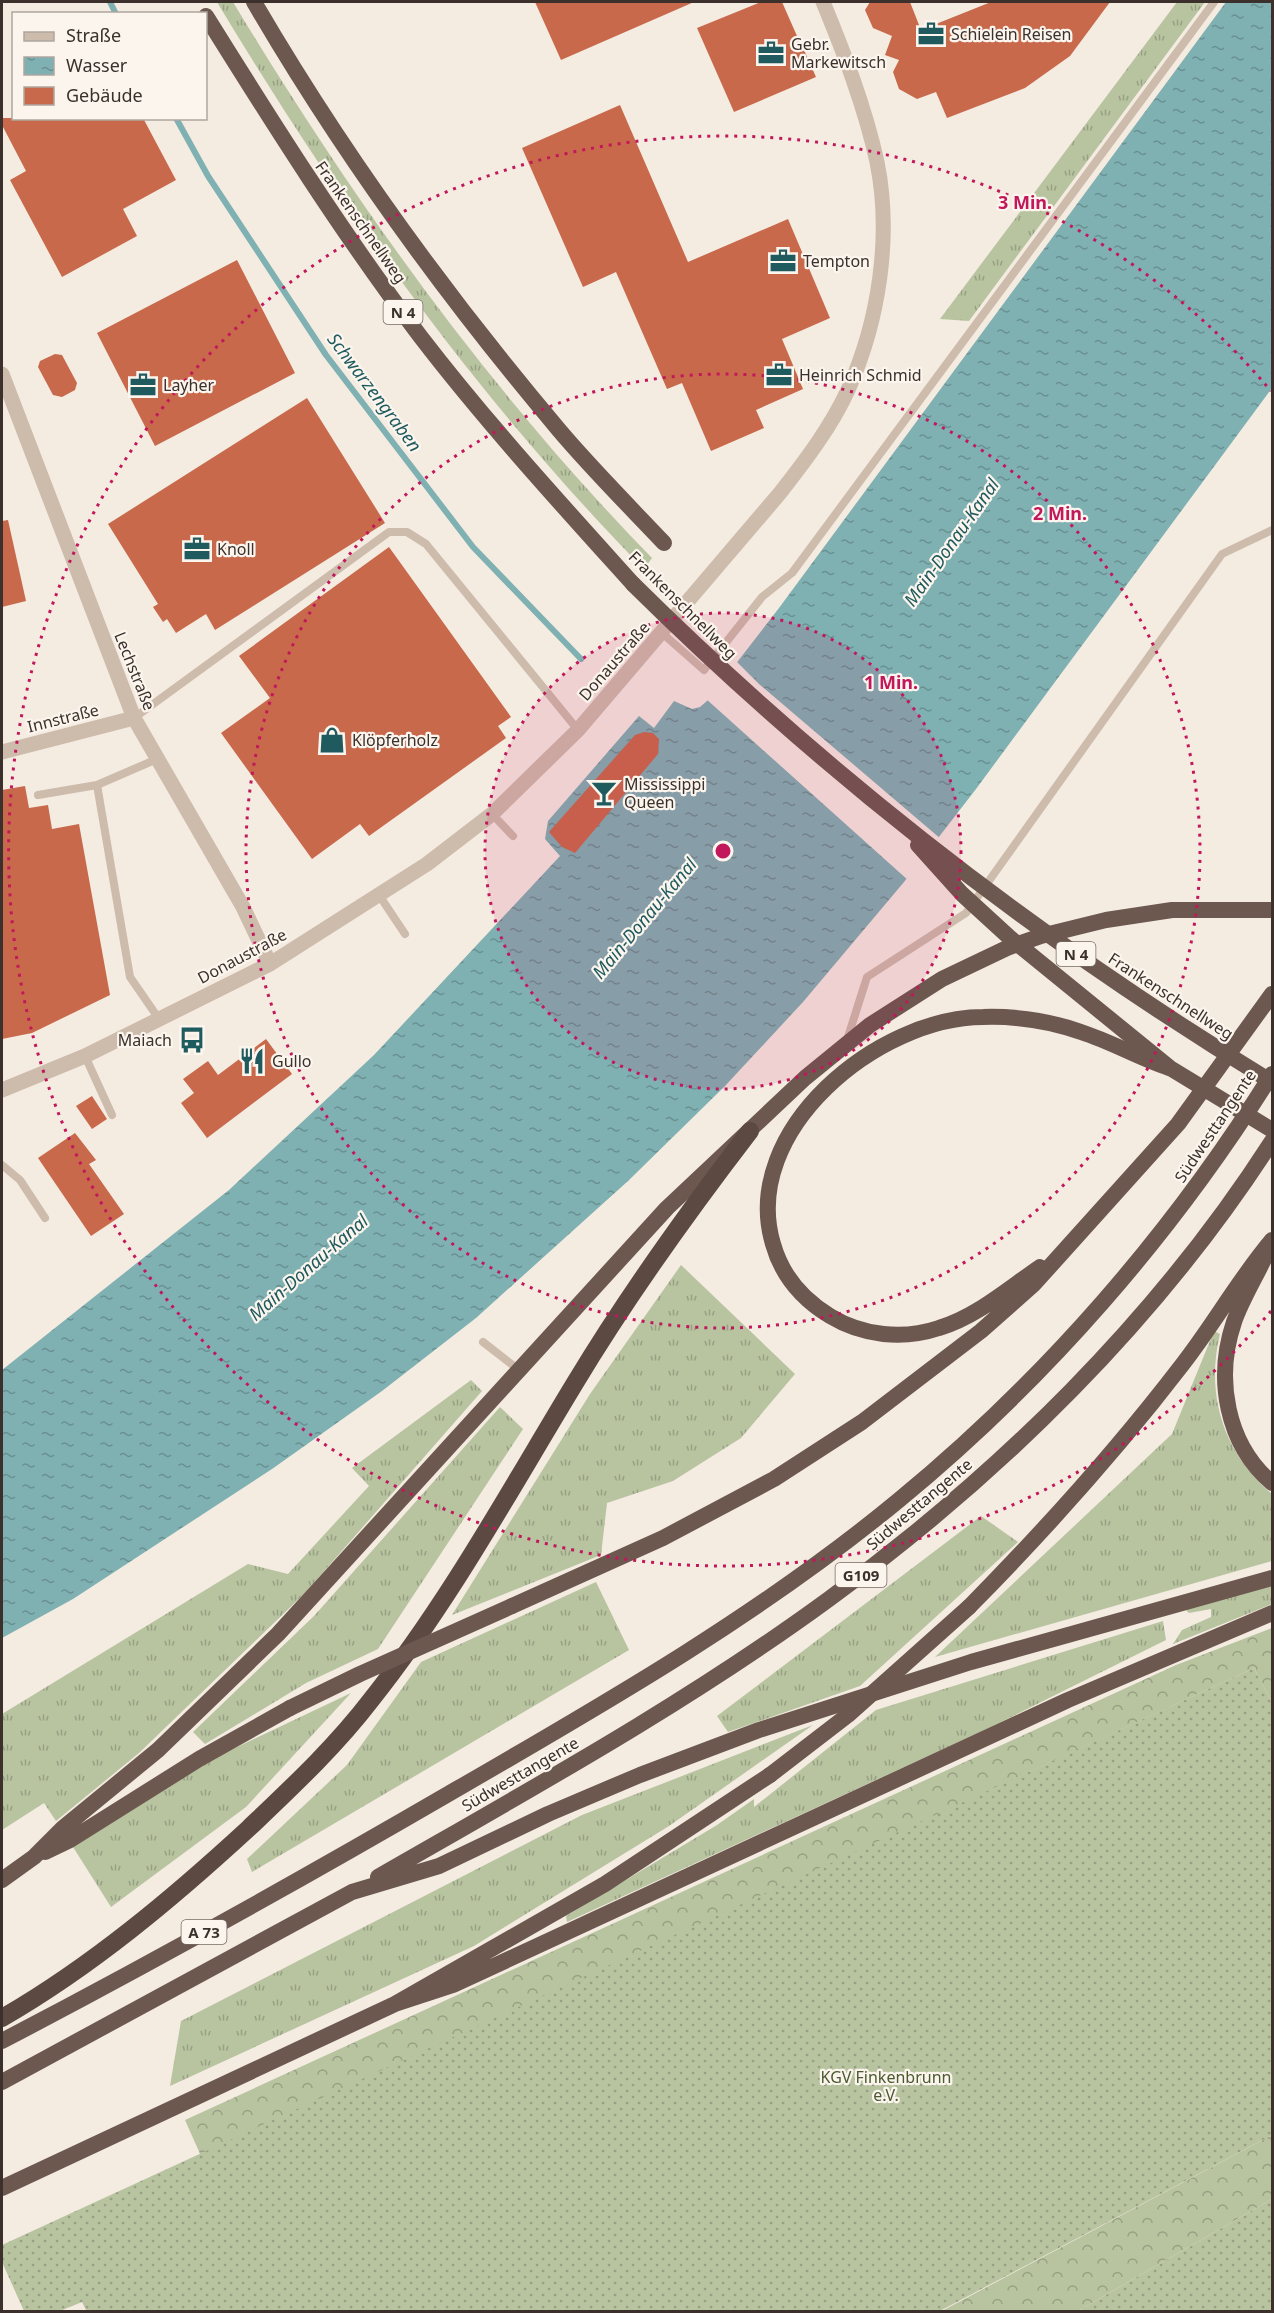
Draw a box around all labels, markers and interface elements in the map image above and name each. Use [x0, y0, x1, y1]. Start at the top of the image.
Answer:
legend [12, 12, 207, 120]
office icon: Schielein Reisen [916, 19, 946, 49]
text: Straße [66, 23, 121, 47]
place label: Schielein Reisen [951, 23, 1072, 45]
place label: Gebr. Markewitsch [791, 33, 886, 73]
office icon: Gebr. Markewitsch [756, 38, 786, 68]
text: Wasser [66, 53, 128, 77]
text: Gebäude [66, 83, 143, 107]
street label: Frankenschnellweg [310, 156, 412, 288]
text: 3 Min. [998, 190, 1052, 214]
office icon: Tempton [768, 246, 798, 276]
place label: Tempton [803, 250, 870, 272]
road number: N 4 [384, 300, 422, 324]
water label: Schwarzengraben [322, 328, 428, 456]
office icon: Heinrich Schmid [764, 360, 794, 390]
place label: Heinrich Schmid [799, 364, 922, 386]
office icon: Layher [128, 370, 158, 400]
place label: Layher [163, 374, 214, 396]
water label: Main-Donau-Kanal [898, 473, 1004, 611]
text: 2 Min. [1033, 501, 1087, 525]
office icon: Knoll [182, 534, 212, 564]
place label: Knoll [217, 538, 255, 560]
street label: Frankenschnellweg [624, 546, 742, 664]
street label: Donaustraße [574, 617, 654, 705]
street label: Lechstraße [109, 628, 161, 714]
text: 1 Min. [864, 670, 918, 694]
street label: Innstraße [25, 698, 101, 738]
shop icon: Klöpferholz [317, 725, 347, 755]
place label: Klöpferholz [352, 729, 438, 751]
place label: Mississippi Queen [624, 773, 705, 813]
bar icon: Mississippi Queen [589, 778, 619, 808]
centre of rings [713, 841, 733, 861]
water label: Main-Donau-Kanal [586, 852, 702, 983]
street label: Donaustraße [194, 923, 290, 989]
road number: N 4 [1056, 942, 1096, 966]
street label: Frankenschnellweg [1104, 947, 1238, 1045]
bus stop icon: Maiach [177, 1025, 207, 1055]
place label: Maiach [118, 1029, 172, 1051]
restaurant icon: Gullo [237, 1046, 267, 1076]
place label: Gullo [272, 1050, 311, 1072]
street label: Südwesttangente [1169, 1065, 1261, 1187]
water label: Main-Donau-Kanal [243, 1208, 373, 1325]
street label: Südwesttangente [861, 1453, 977, 1555]
road number: G109 [836, 1563, 886, 1587]
street label: Südwesttangente [457, 1732, 583, 1816]
road number: A 73 [182, 1920, 226, 1944]
park label: KGV Finkenbrunn e.V. [821, 2066, 951, 2106]

